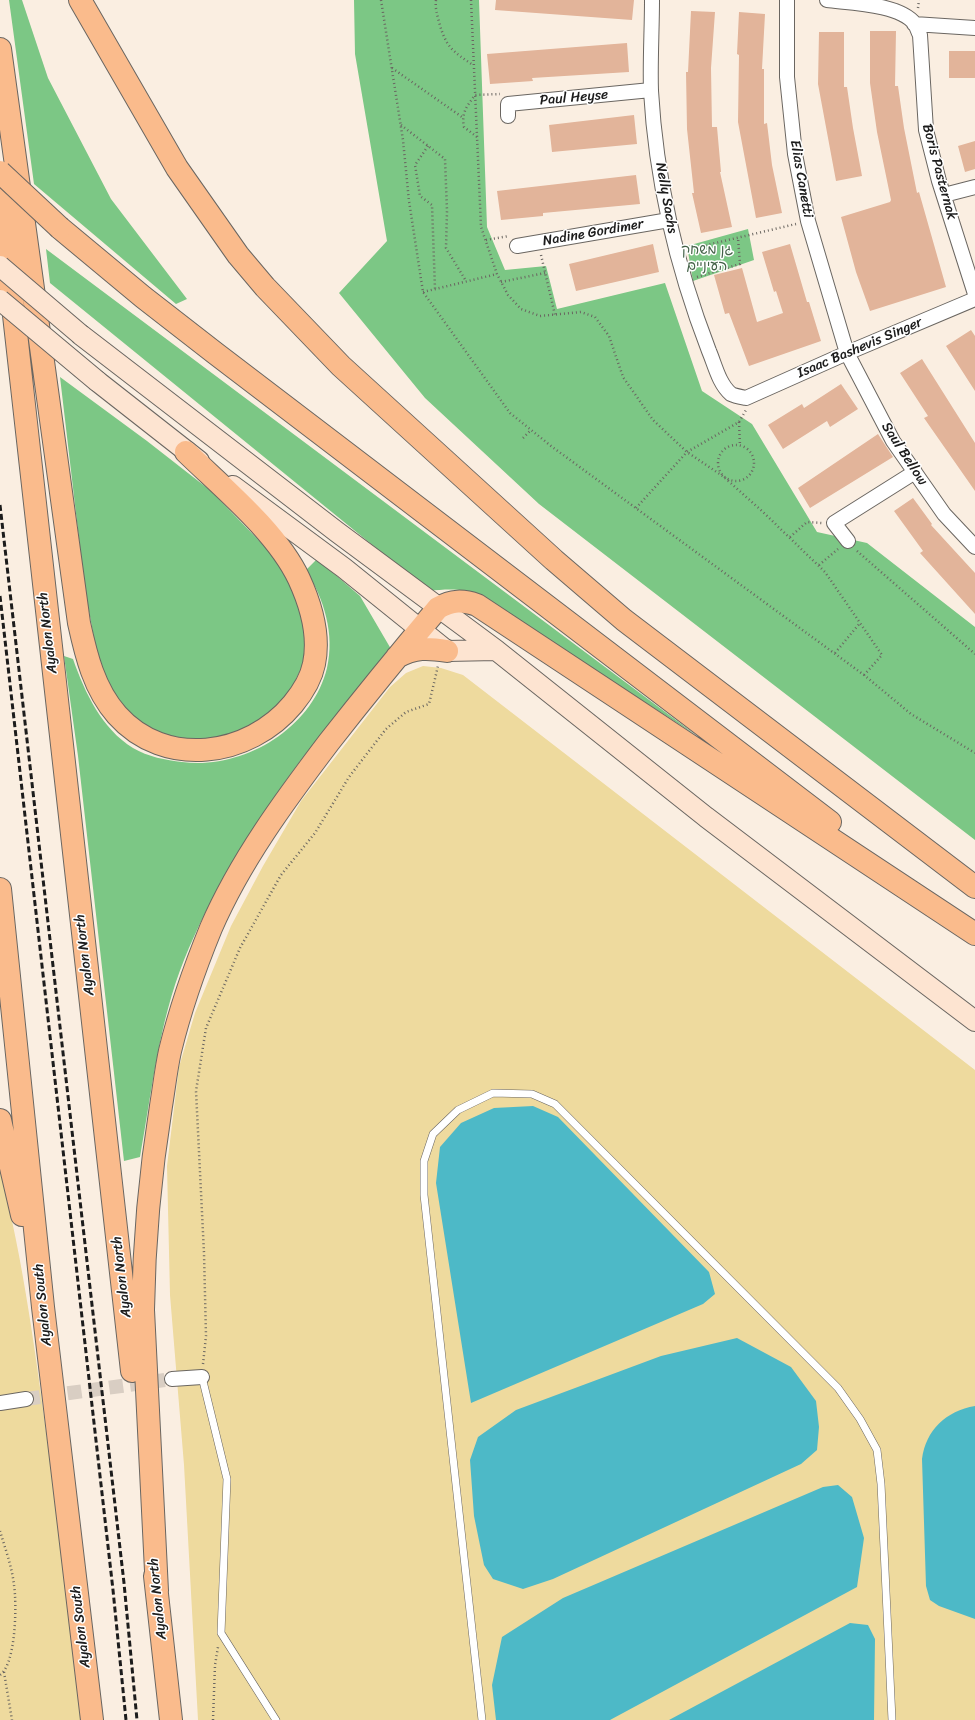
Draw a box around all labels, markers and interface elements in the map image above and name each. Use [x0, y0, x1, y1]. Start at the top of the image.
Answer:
street label: Paul Heyse [539, 87, 609, 109]
street label: Boris Pasternak [918, 122, 960, 222]
street label: Elias Canetti [786, 139, 816, 219]
street label: Nelly Sachs [652, 161, 680, 235]
street label: Nadine Gordimer [541, 216, 645, 250]
park label: גן משחק העיניים [681, 242, 733, 274]
street label: Isaac Bashevis Singer [795, 314, 925, 382]
street label: Saul Bellow [877, 419, 931, 489]
street label: Ayalon North [35, 591, 61, 675]
street label: Ayalon North [72, 913, 98, 997]
street label: Ayalon North [109, 1235, 135, 1319]
street label: Ayalon South [30, 1263, 56, 1347]
street label: Ayalon North [145, 1557, 171, 1641]
street label: Ayalon South [68, 1585, 94, 1669]

